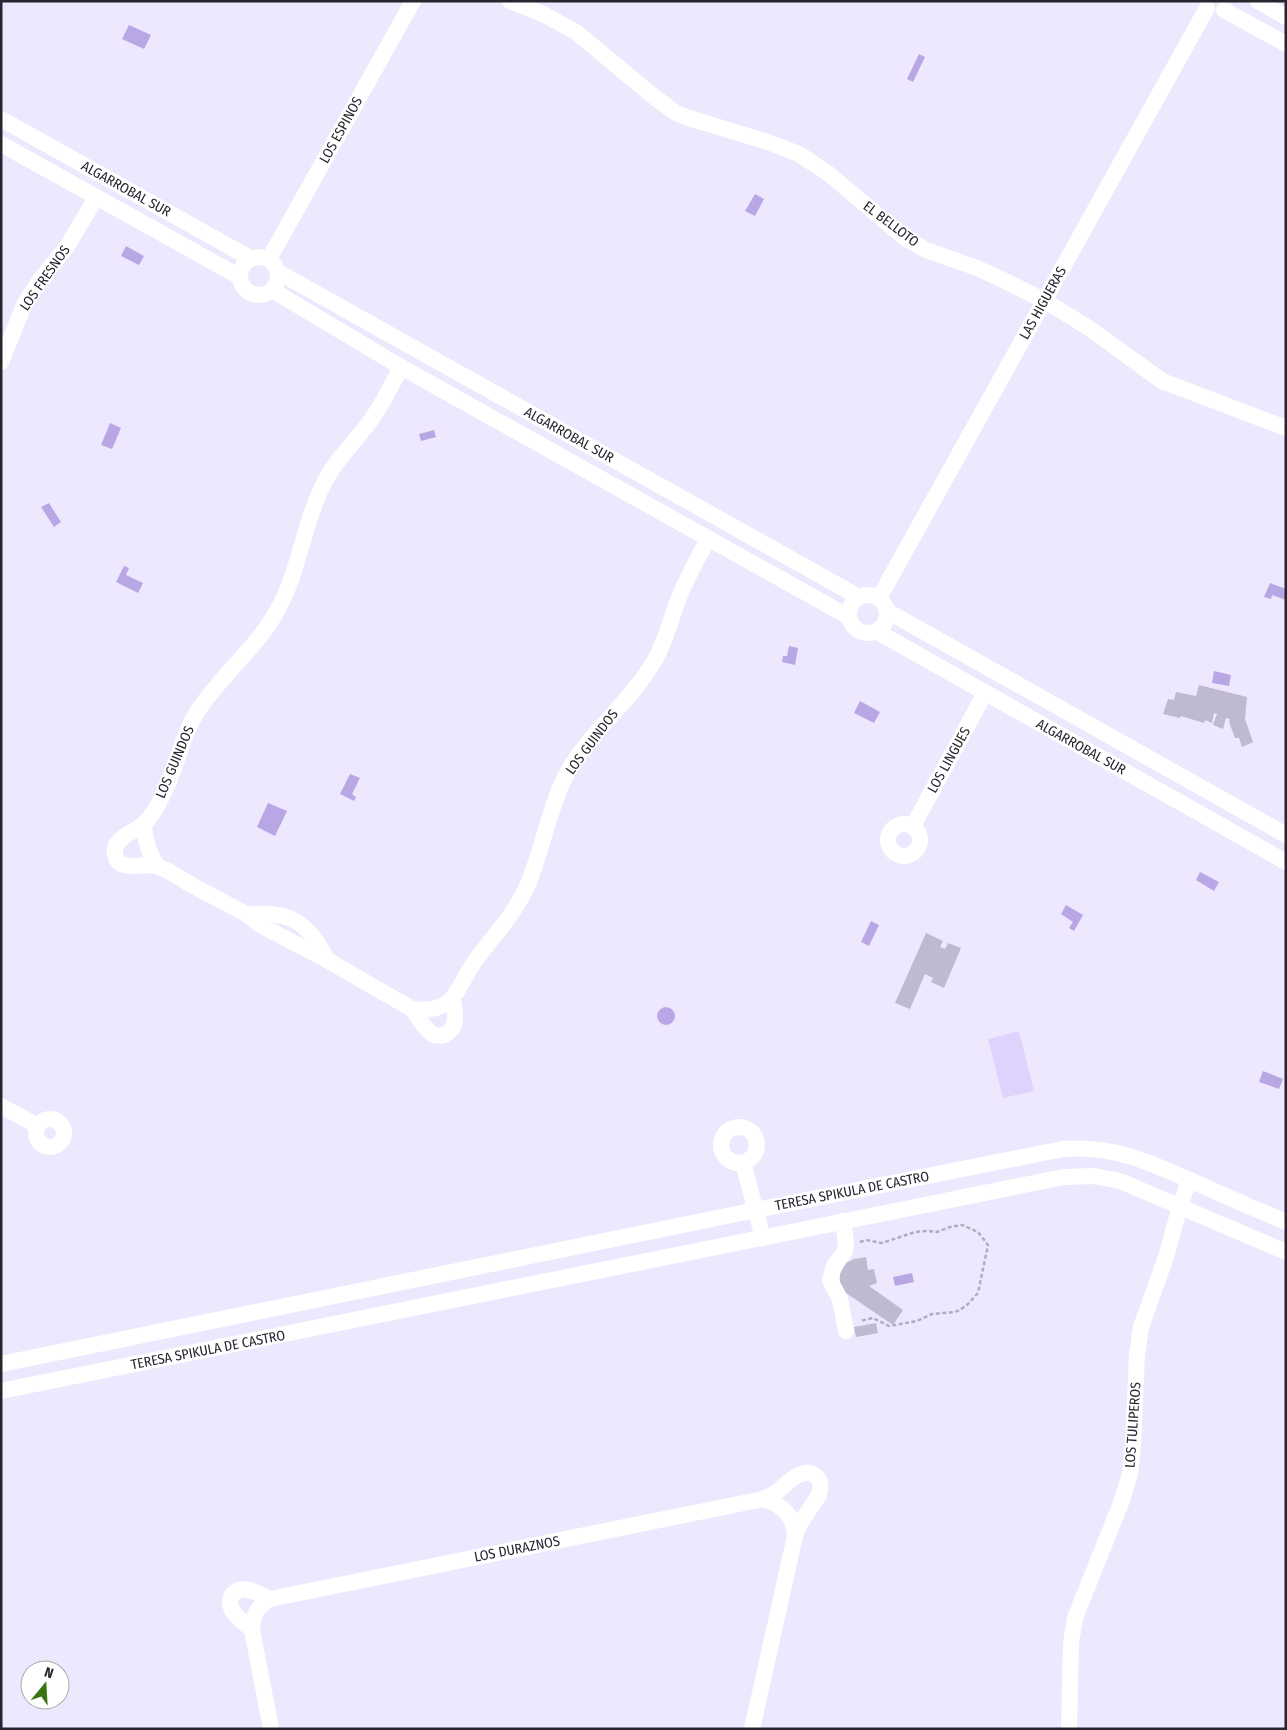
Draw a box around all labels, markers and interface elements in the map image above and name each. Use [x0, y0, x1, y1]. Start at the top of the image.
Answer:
street label: LOS ESPINOS [316, 94, 366, 166]
street label: ALGARROBAL SUR [78, 157, 174, 221]
street label: EL BELLOTO [860, 198, 922, 251]
street label: LOS FRESNOS [16, 242, 74, 314]
street label: LAS HIGUERAS [1016, 264, 1070, 342]
street label: ALGARROBAL SUR [521, 403, 617, 467]
street label: LOS GUINDOS [562, 706, 622, 778]
street label: ALGARROBAL SUR [1033, 715, 1129, 779]
street label: LOS GUINDOS [152, 723, 198, 801]
street label: LOS LINGUES [924, 724, 974, 796]
street label: TERESA SPIKULA DE CASTRO [773, 1168, 931, 1214]
street label: TERESA SPIKULA DE CASTRO [129, 1327, 287, 1373]
street label: LOS TULIPEROS [1122, 1381, 1144, 1469]
street label: LOS DURAZNOS [473, 1532, 561, 1566]
north arrow [20, 1660, 70, 1710]
text: N [42, 1664, 55, 1682]

